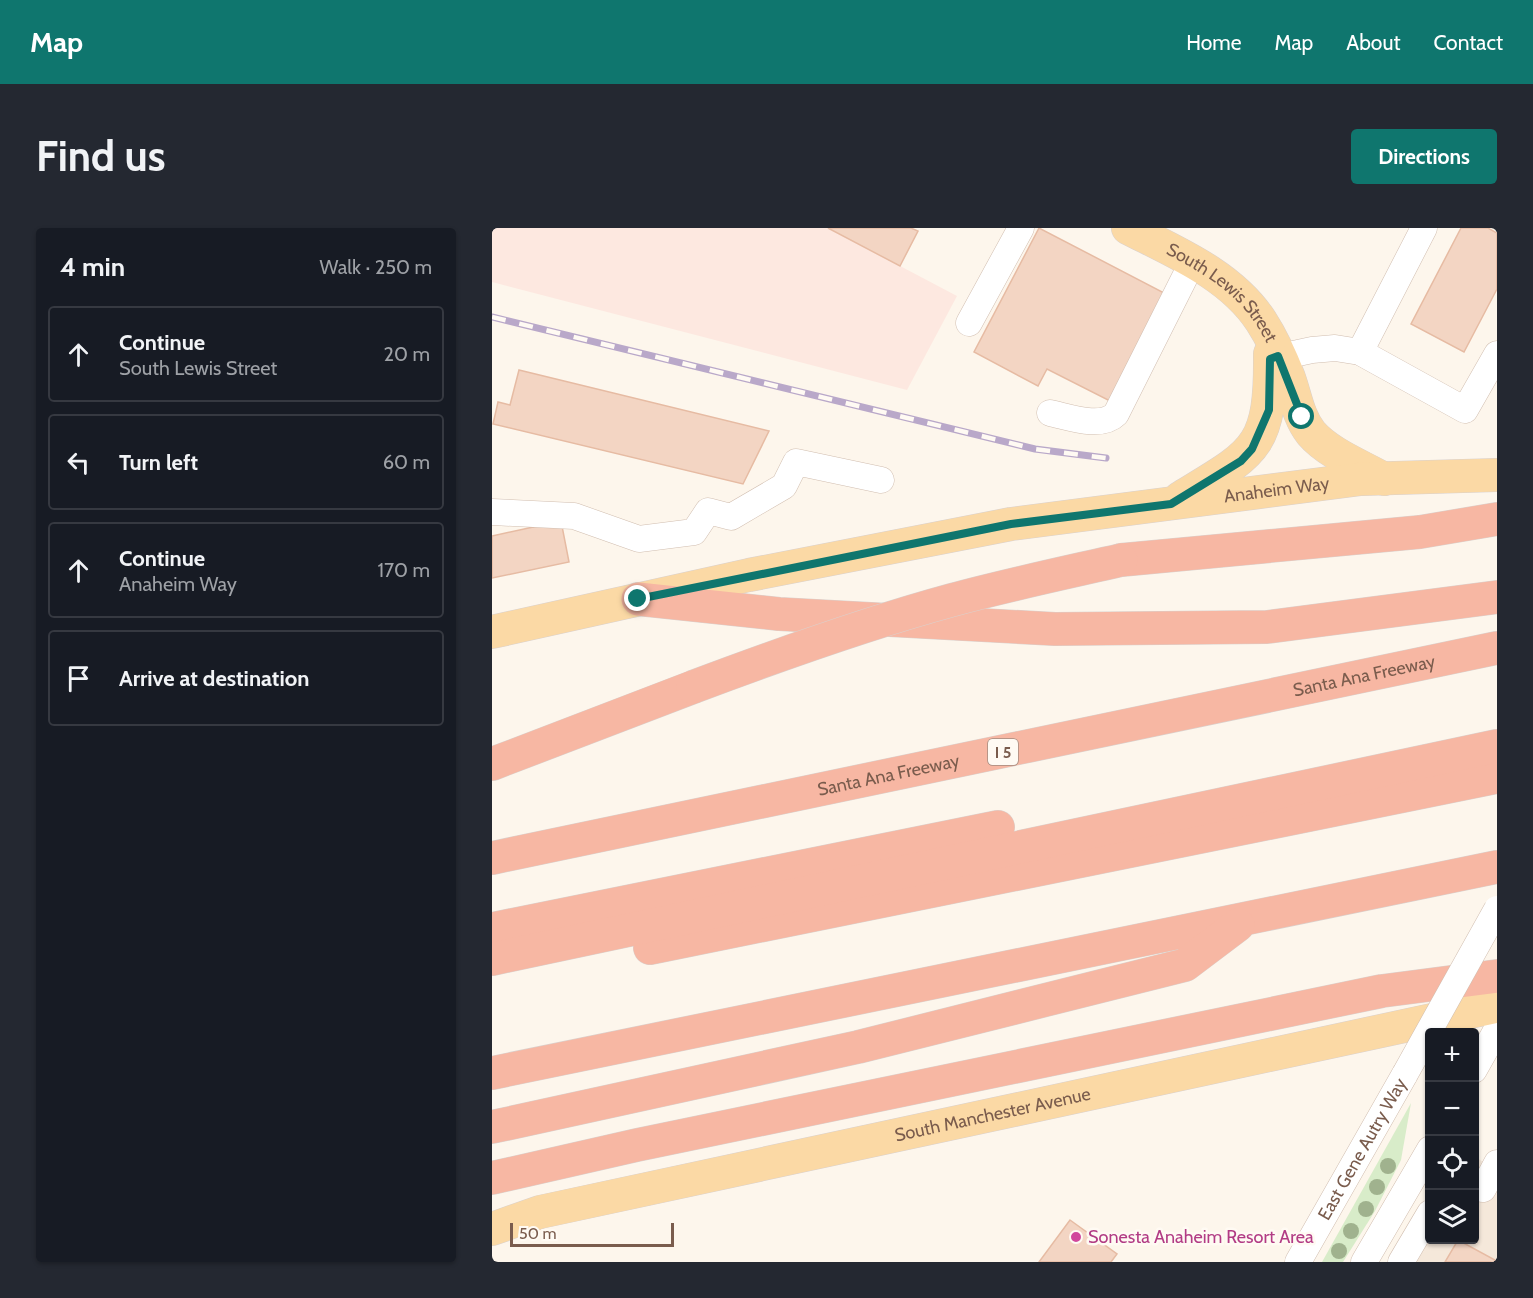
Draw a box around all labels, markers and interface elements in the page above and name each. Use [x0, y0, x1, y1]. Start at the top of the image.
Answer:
text: Map [30, 25, 83, 59]
text: Home [1186, 30, 1242, 55]
text: Map [1275, 30, 1313, 55]
text: About [1346, 30, 1400, 55]
text: Contact [1433, 30, 1503, 55]
button: Directions [1351, 129, 1497, 184]
text: Find us [36, 130, 165, 182]
street label: South Lewis Street [1163, 238, 1282, 346]
text: 4 min [60, 251, 125, 283]
text: Walk · 250 m [320, 255, 432, 279]
text: Continue [119, 329, 205, 356]
icon: ahead [62, 338, 95, 371]
text: 20 m [384, 342, 430, 366]
text: South Lewis Street [119, 356, 277, 380]
route start [1288, 403, 1314, 429]
icon: left [62, 446, 95, 479]
text: Turn left [119, 449, 198, 476]
text: 60 m [383, 450, 430, 474]
street label: Anaheim Way [1223, 472, 1331, 508]
text: Continue [119, 545, 205, 572]
icon: ahead [62, 554, 95, 587]
text: 170 m [378, 558, 430, 582]
text: Anaheim Way [119, 572, 237, 596]
route end [624, 585, 650, 611]
street label: Santa Ana Freeway [1291, 650, 1437, 701]
icon: arrive [62, 662, 95, 695]
text: Arrive at destination [119, 665, 309, 692]
road number: I 5 [988, 739, 1018, 765]
street label: Santa Ana Freeway [815, 750, 961, 801]
map controls [1425, 1028, 1479, 1244]
button: + [1425, 1028, 1479, 1082]
street label: East Gene Autry Way [1313, 1074, 1411, 1224]
button: − [1425, 1082, 1479, 1136]
street label: South Manchester Avenue [893, 1083, 1093, 1146]
button: locate [1425, 1136, 1479, 1190]
button: layers [1425, 1190, 1479, 1244]
scale bar [510, 1220, 674, 1248]
text: 50 m [519, 1224, 556, 1243]
place label: Sonesta Anaheim Resort Area [1088, 1226, 1314, 1248]
marker: Sonesta Anaheim Resort Area [1069, 1230, 1083, 1244]

